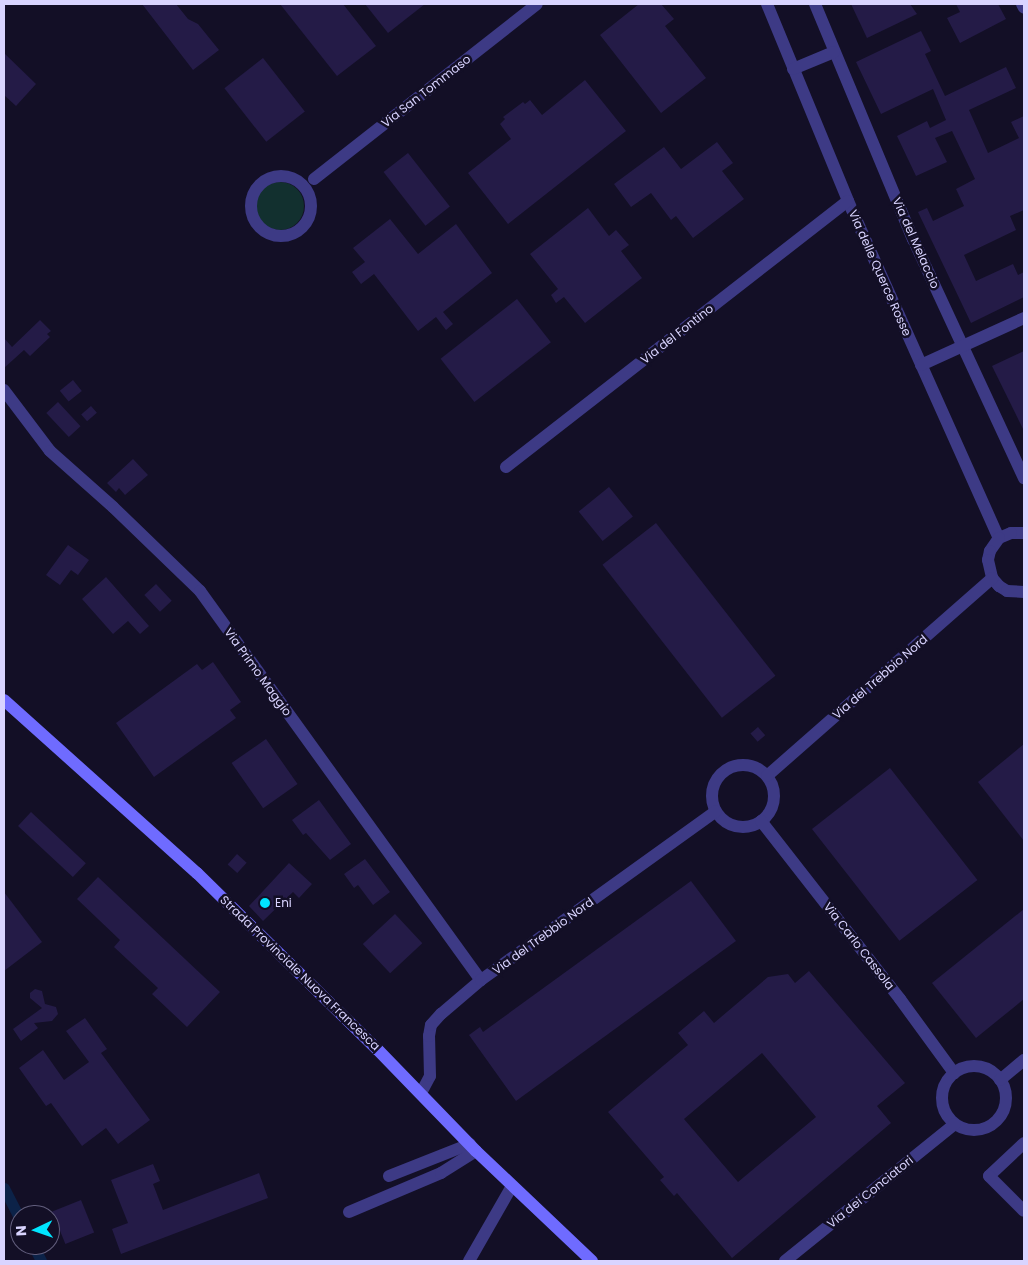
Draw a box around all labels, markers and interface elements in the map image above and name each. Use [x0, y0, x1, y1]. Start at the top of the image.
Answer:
street label: Via San Tommaso [378, 52, 474, 130]
street label: Via del Melaccio [889, 195, 943, 291]
street label: Via delle Querce Rosse [846, 208, 914, 338]
street label: Via del Fontino [638, 301, 716, 367]
street label: Via Primo Maggio [221, 625, 295, 719]
street label: Via del Trebbio Nord [830, 632, 930, 722]
street label: Strada Provinciale Nuova Francesca [217, 893, 383, 1053]
street label: Via del Trebbio Nord [490, 895, 596, 977]
place label: Eni [275, 896, 292, 910]
marker: Eni [259, 897, 271, 909]
street label: Via Carlo Cassola [820, 900, 898, 992]
street label: Via dei Conciatori [824, 1153, 916, 1231]
north arrow [10, 1205, 60, 1255]
text: N [11, 1225, 31, 1237]

